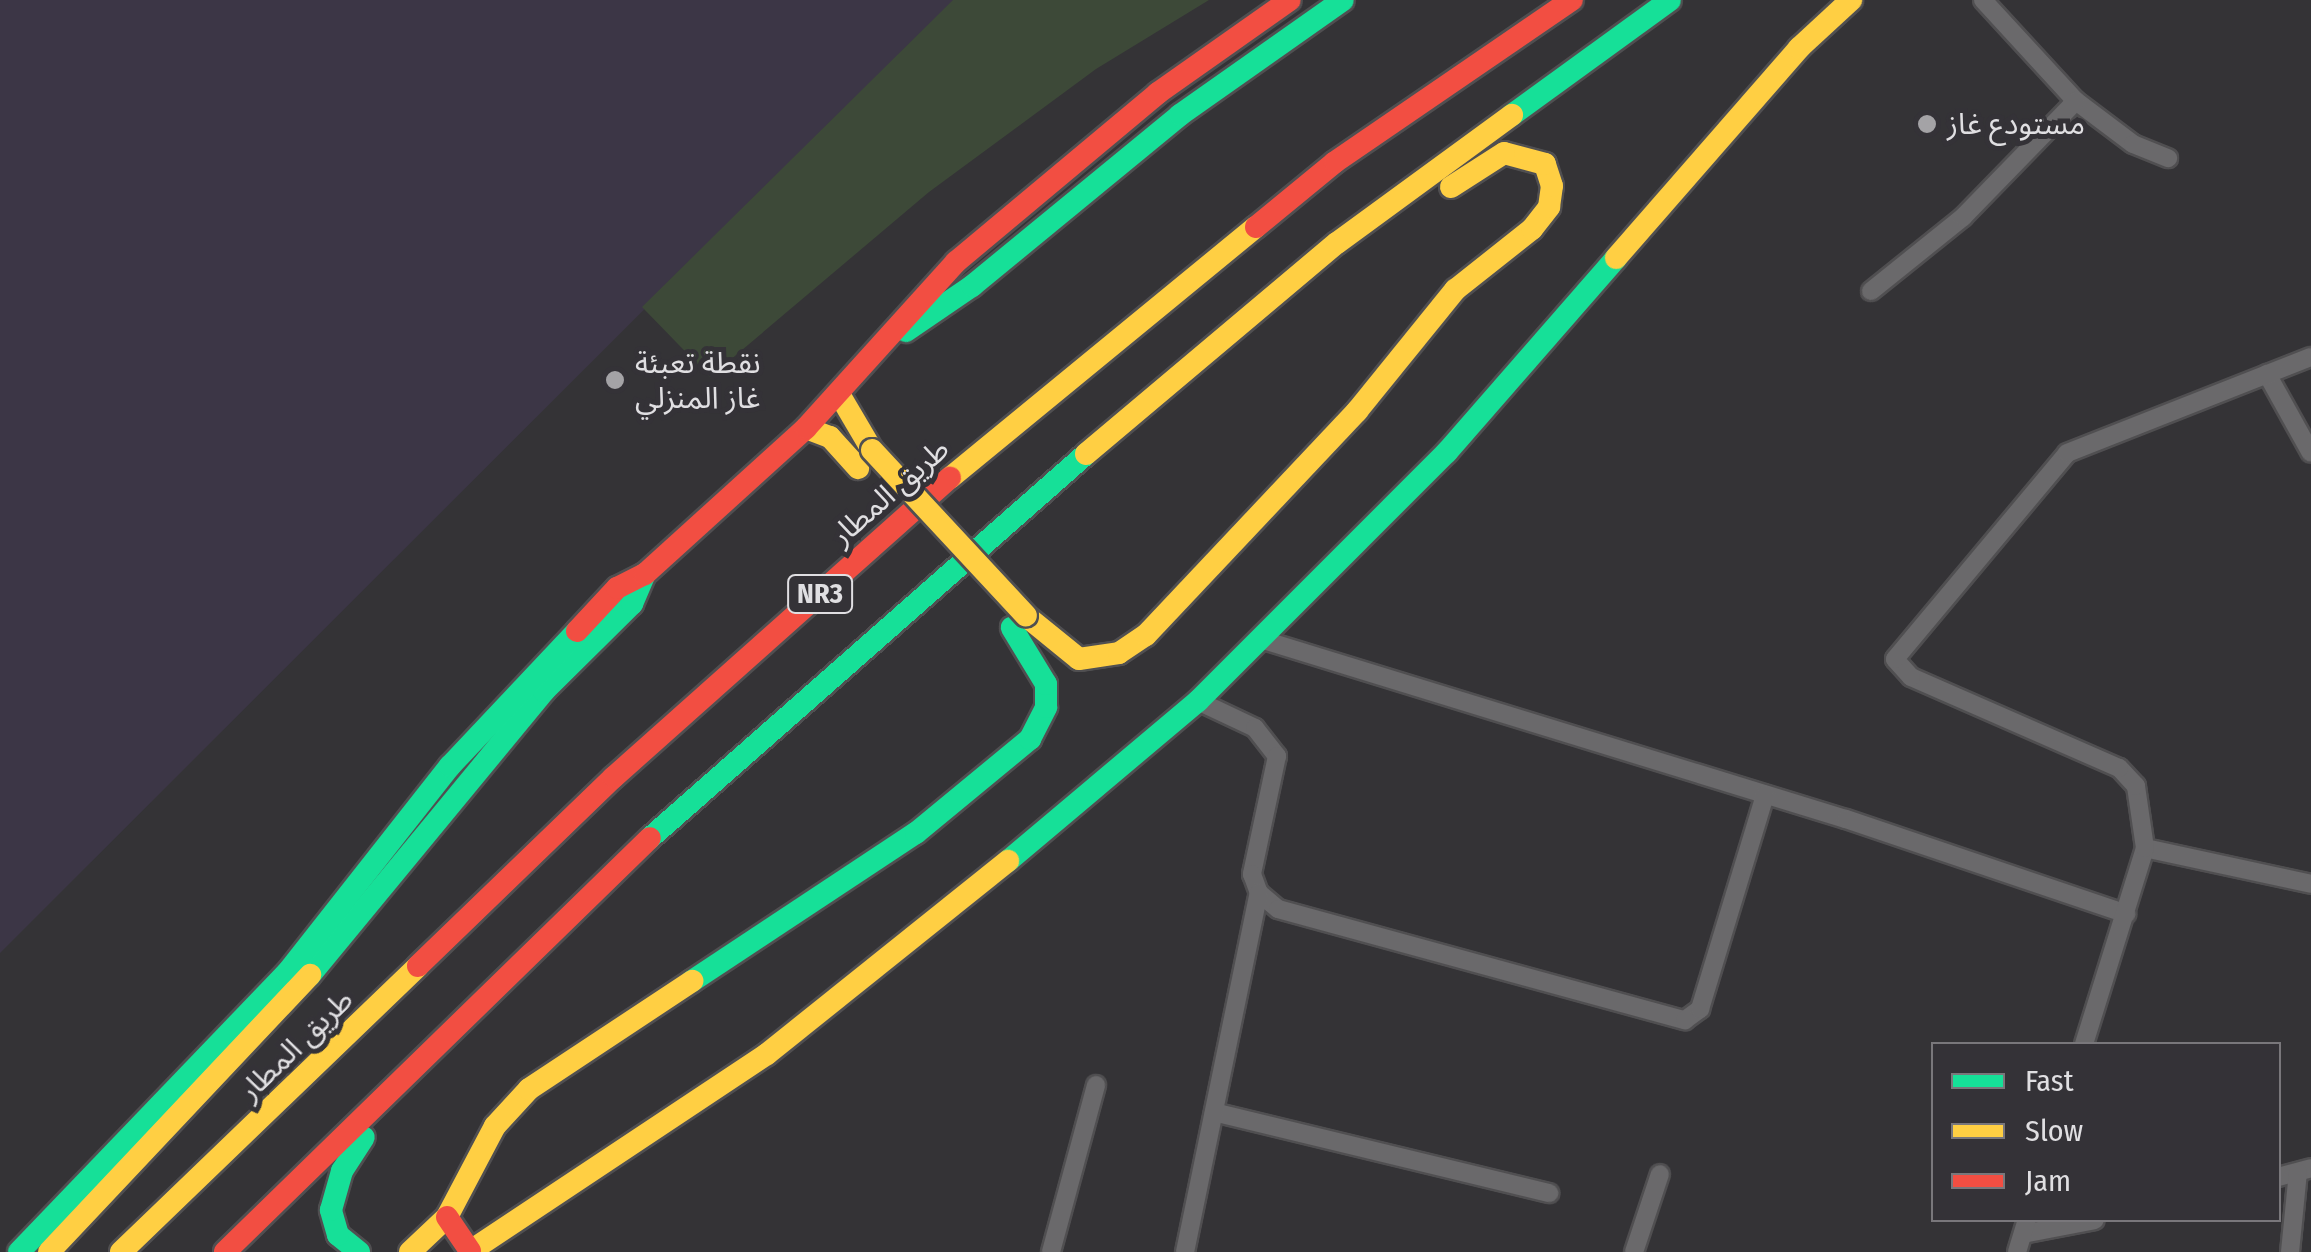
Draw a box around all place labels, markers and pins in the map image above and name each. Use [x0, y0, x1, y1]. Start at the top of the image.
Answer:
place label: مستودع غاز [1947, 106, 2085, 142]
marker: مستودع غاز [1916, 113, 1938, 135]
place label: نقطة تعبئة غاز المنزلي [635, 345, 761, 416]
marker: نقطة تعبئة غاز المنزلي [604, 369, 626, 391]

